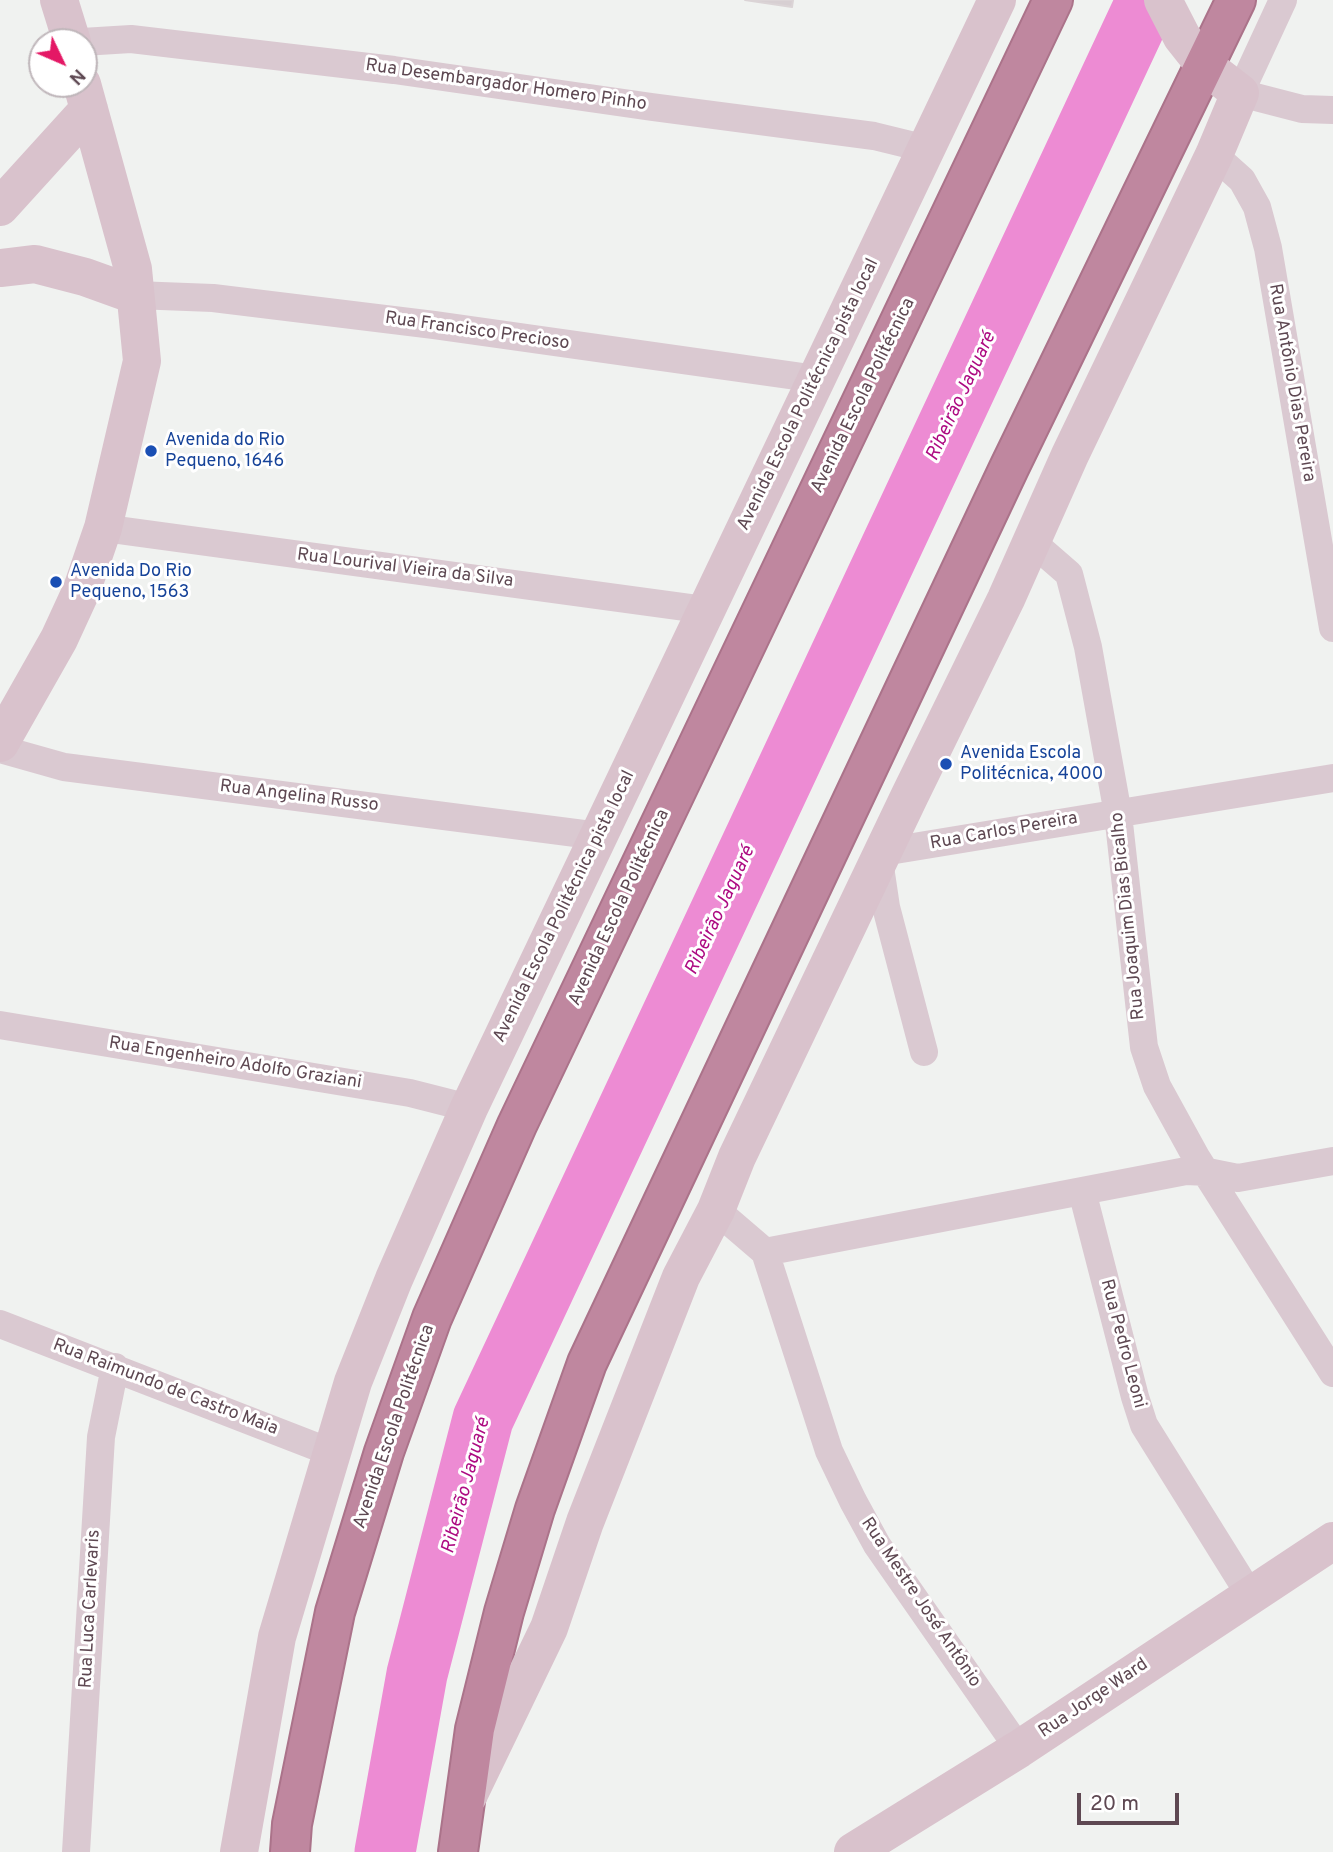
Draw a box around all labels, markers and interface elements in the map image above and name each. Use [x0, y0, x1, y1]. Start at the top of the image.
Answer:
north arrow [28, 28, 98, 98]
street label: Rua Desembargador Homero Pinho [364, 56, 648, 116]
text: N [63, 63, 90, 89]
street label: Avenida Escola Politécnica pista local [734, 256, 884, 534]
street label: Rua Antônio Dias Pereira [1263, 282, 1319, 484]
street label: Avenida Escola Politécnica [807, 295, 921, 497]
street label: Rua Francisco Precioso [383, 308, 571, 356]
water label: Ribeirão Jaguaré [922, 329, 1002, 465]
place label: Avenida do Rio Pequeno, 1646 [165, 430, 285, 472]
marker: Avenida do Rio Pequeno, 1646 [143, 443, 159, 459]
street label: Rua Lourival Vieira da Silva [296, 545, 514, 593]
place label: Avenida Do Rio Pequeno, 1563 [70, 561, 192, 604]
marker: Avenida Do Rio Pequeno, 1563 [48, 574, 64, 590]
place label: Avenida Escola Politécnica, 4000 [960, 743, 1103, 786]
marker: Avenida Escola Politécnica, 4000 [938, 756, 954, 772]
street label: Avenida Escola Politécnica pista local [490, 768, 640, 1046]
street label: Rua Angelina Russo [218, 777, 380, 817]
street label: Avenida Escola Politécnica [565, 806, 675, 1010]
street label: Rua Carlos Pereira [929, 808, 1079, 856]
street label: Rua Joaquim Dias Bicalho [1107, 811, 1151, 1021]
water label: Ribeirão Jaguaré [681, 843, 761, 979]
street label: Rua Engenheiro Adolfo Graziani [107, 1033, 363, 1095]
street label: Rua Pedro Leoni [1094, 1277, 1150, 1411]
street label: Avenida Escola Politécnica [350, 1322, 440, 1532]
street label: Rua Raimundo de Castro Maia [49, 1335, 281, 1441]
water label: Ribeirão Jaguaré [438, 1416, 496, 1556]
street label: Rua Mestre José Antônio [855, 1514, 985, 1692]
street label: Rua Luca Carlevaris [76, 1529, 106, 1689]
street label: Rua Jorge Ward [1035, 1655, 1153, 1743]
scale bar [1081, 1778, 1182, 1822]
text: 20 m [1090, 1791, 1139, 1818]

